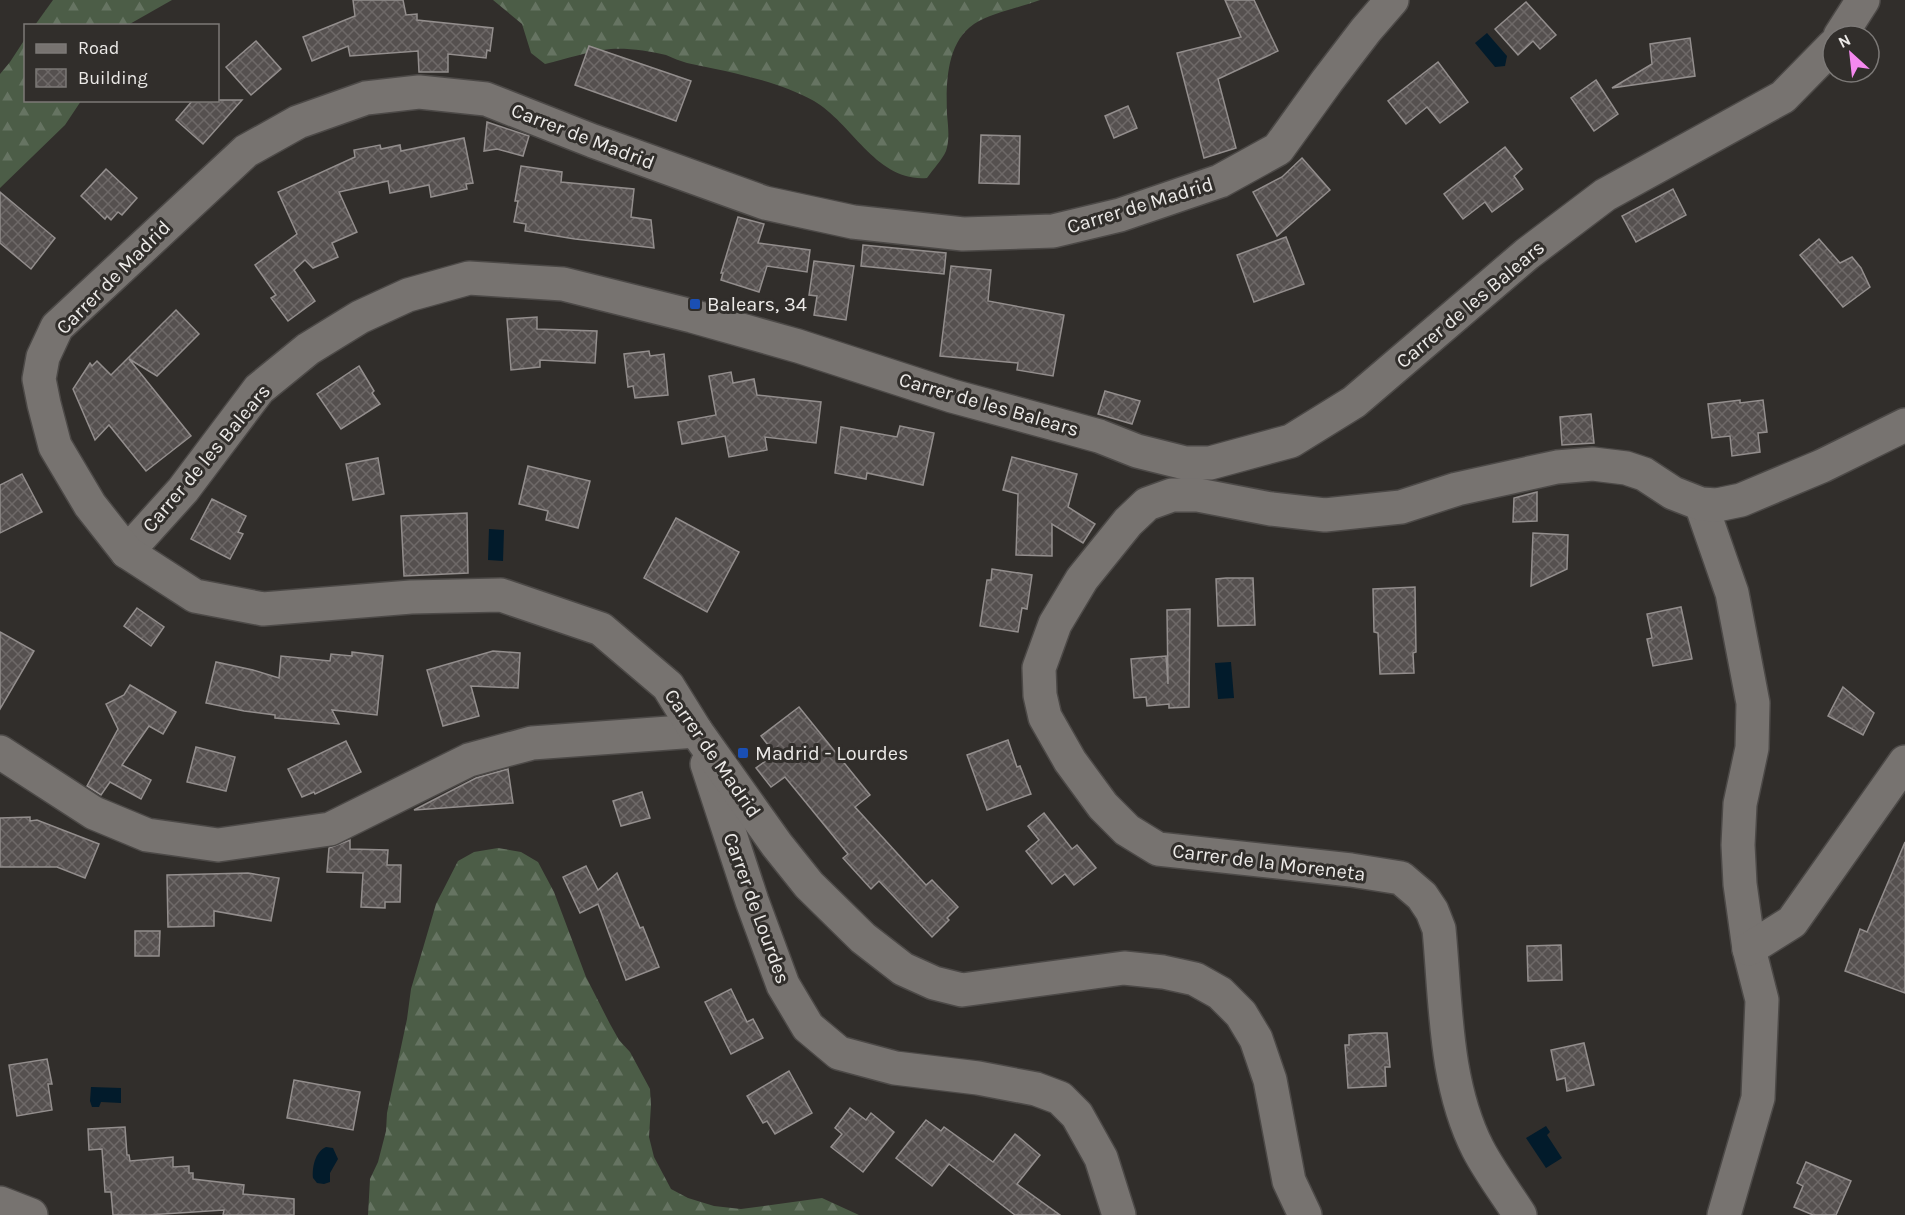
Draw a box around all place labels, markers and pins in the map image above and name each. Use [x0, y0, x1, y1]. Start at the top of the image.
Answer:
place label: Balears, 34 [707, 293, 807, 316]
marker: Balears, 34 [688, 297, 702, 311]
place label: Madrid - Lourdes [755, 742, 909, 765]
marker: Madrid - Lourdes [736, 746, 750, 760]

